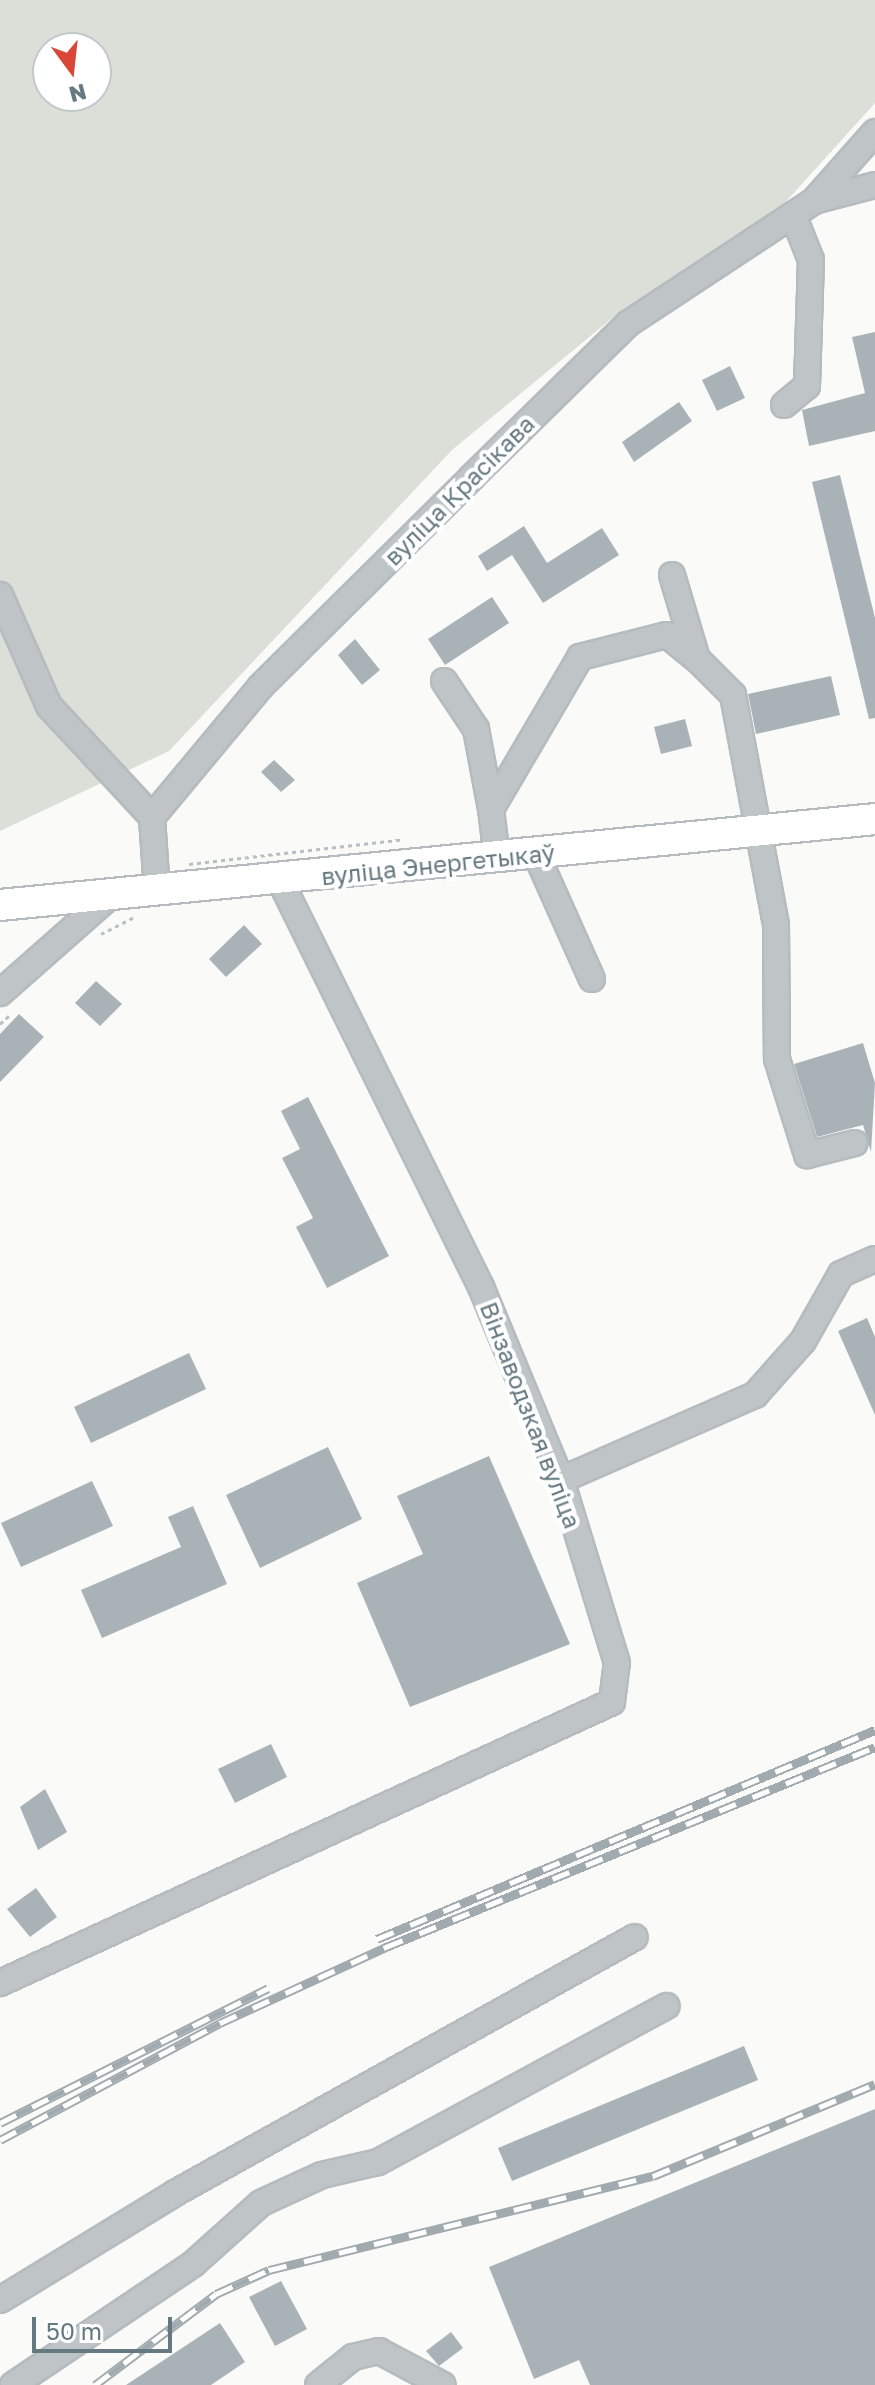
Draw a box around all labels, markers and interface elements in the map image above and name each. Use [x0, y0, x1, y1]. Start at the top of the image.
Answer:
north arrow [32, 32, 112, 112]
text: N [66, 79, 89, 109]
street label: вуліца Красікава [378, 409, 540, 571]
street label: вуліца Энергетыкаў [320, 837, 556, 891]
street label: Вінзаводзкая вуліца [475, 1298, 587, 1532]
scale bar [36, 2301, 176, 2351]
text: 50 m [46, 2316, 102, 2345]

